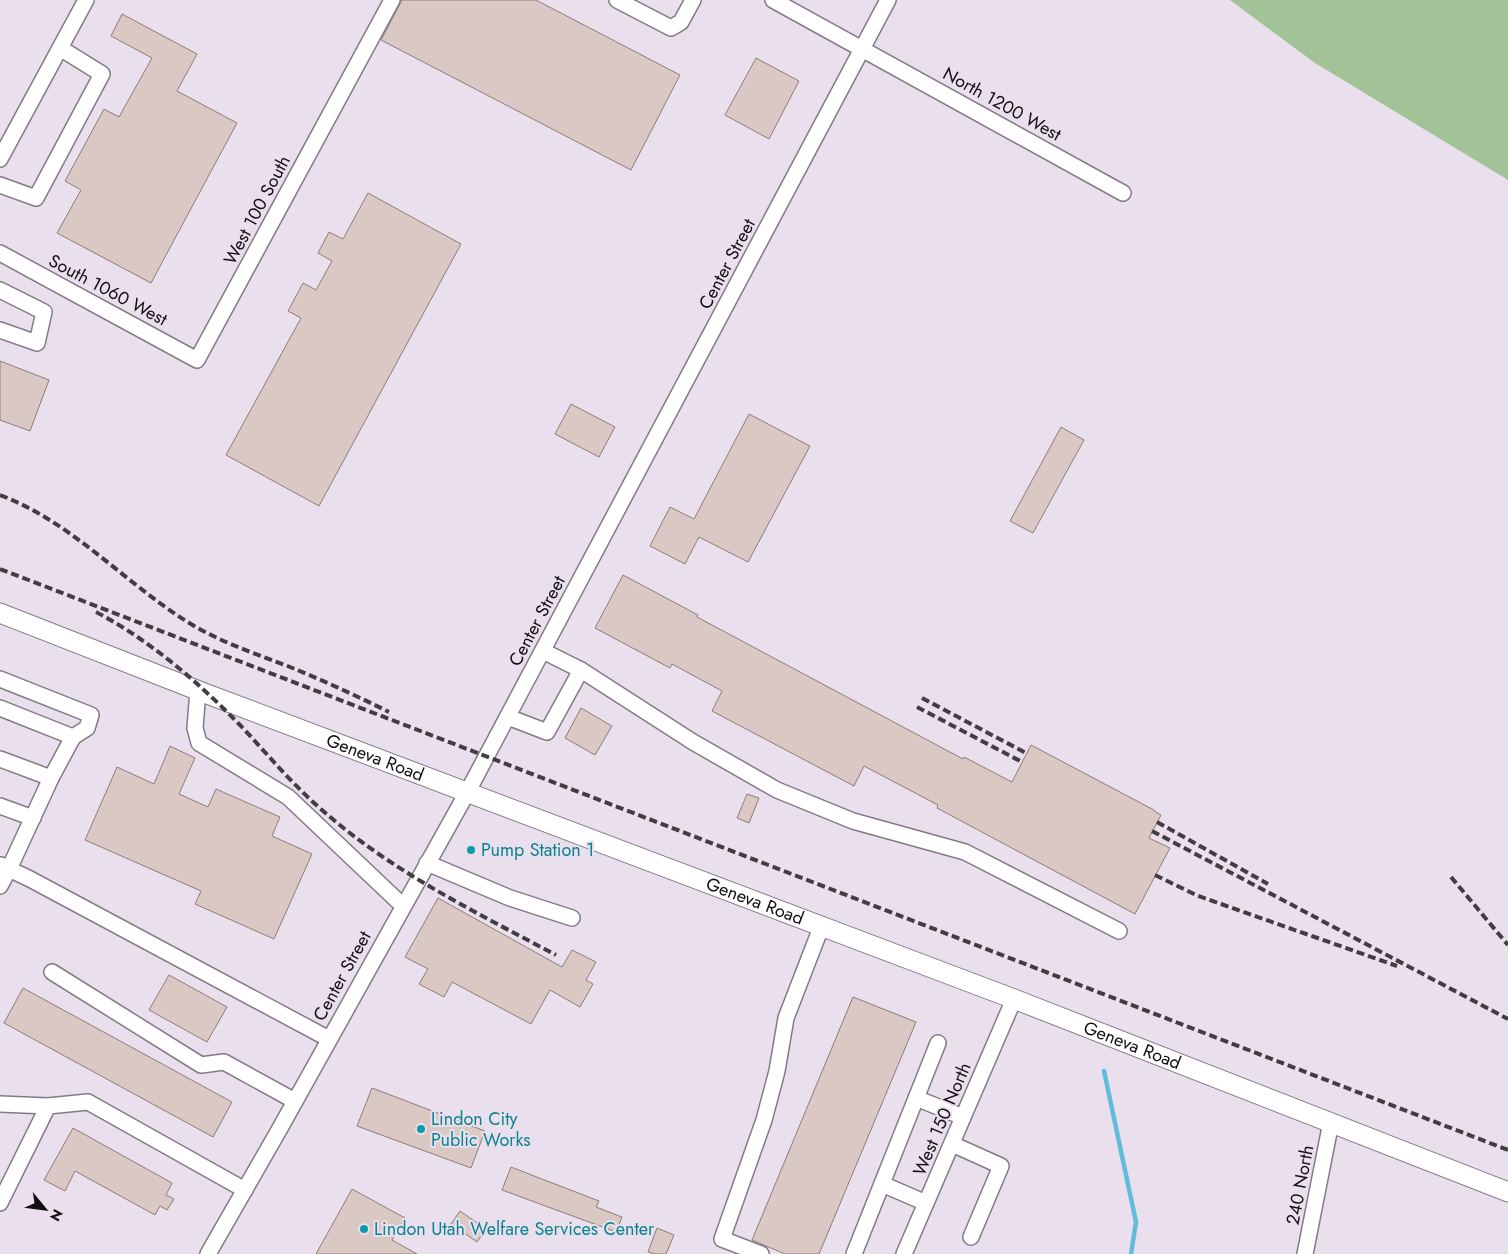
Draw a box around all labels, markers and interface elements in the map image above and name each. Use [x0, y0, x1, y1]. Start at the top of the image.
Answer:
street label: North 1200 West [938, 61, 1066, 148]
street label: West 100 South [217, 151, 297, 269]
street label: Center Street [692, 214, 762, 314]
street label: South 1060 West [44, 248, 173, 333]
street label: Center Street [502, 571, 572, 671]
street label: Geneva Road [323, 727, 428, 788]
place label: Pump Station 1 [481, 837, 594, 863]
marker: Pump Station 1 [465, 844, 477, 856]
street label: Geneva Road [702, 871, 807, 931]
street label: Center Street [307, 926, 378, 1026]
street label: Geneva Road [1080, 1014, 1185, 1076]
street label: West 150 North [906, 1058, 978, 1180]
place label: Lindon City Public Works [431, 1106, 531, 1153]
marker: Lindon City Public Works [415, 1123, 427, 1135]
street label: 240 North [1280, 1143, 1320, 1227]
north arrow [20, 1184, 70, 1234]
text: N [45, 1206, 68, 1225]
place label: Lindon Utah Welfare Services Center [374, 1216, 655, 1242]
marker: Lindon Utah Welfare Services Center [358, 1223, 370, 1235]

